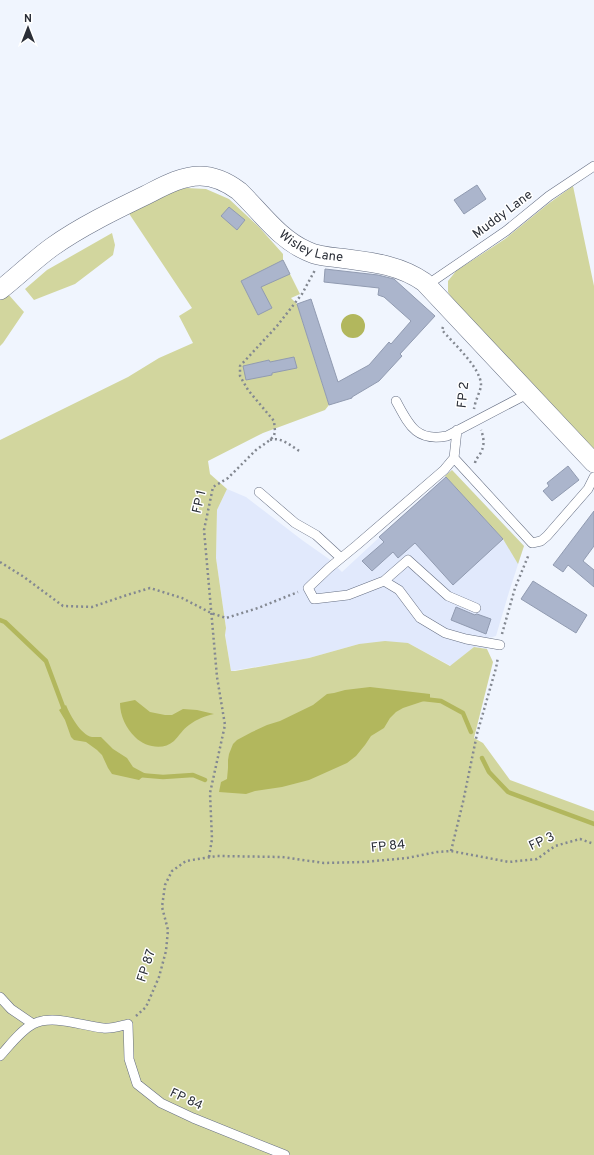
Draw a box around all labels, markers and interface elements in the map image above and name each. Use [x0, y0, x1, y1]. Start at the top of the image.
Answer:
north arrow [8, 8, 48, 48]
text: N [24, 12, 32, 26]
street label: Muddy Lane [470, 187, 536, 243]
street label: Wisley Lane [275, 227, 344, 266]
street label: FP 2 [455, 381, 473, 409]
street label: FP 1 [190, 489, 210, 515]
street label: FP 3 [527, 829, 557, 855]
street label: FP 84 [370, 837, 406, 857]
street label: FP 87 [134, 948, 160, 984]
street label: FP 84 [167, 1085, 205, 1115]

